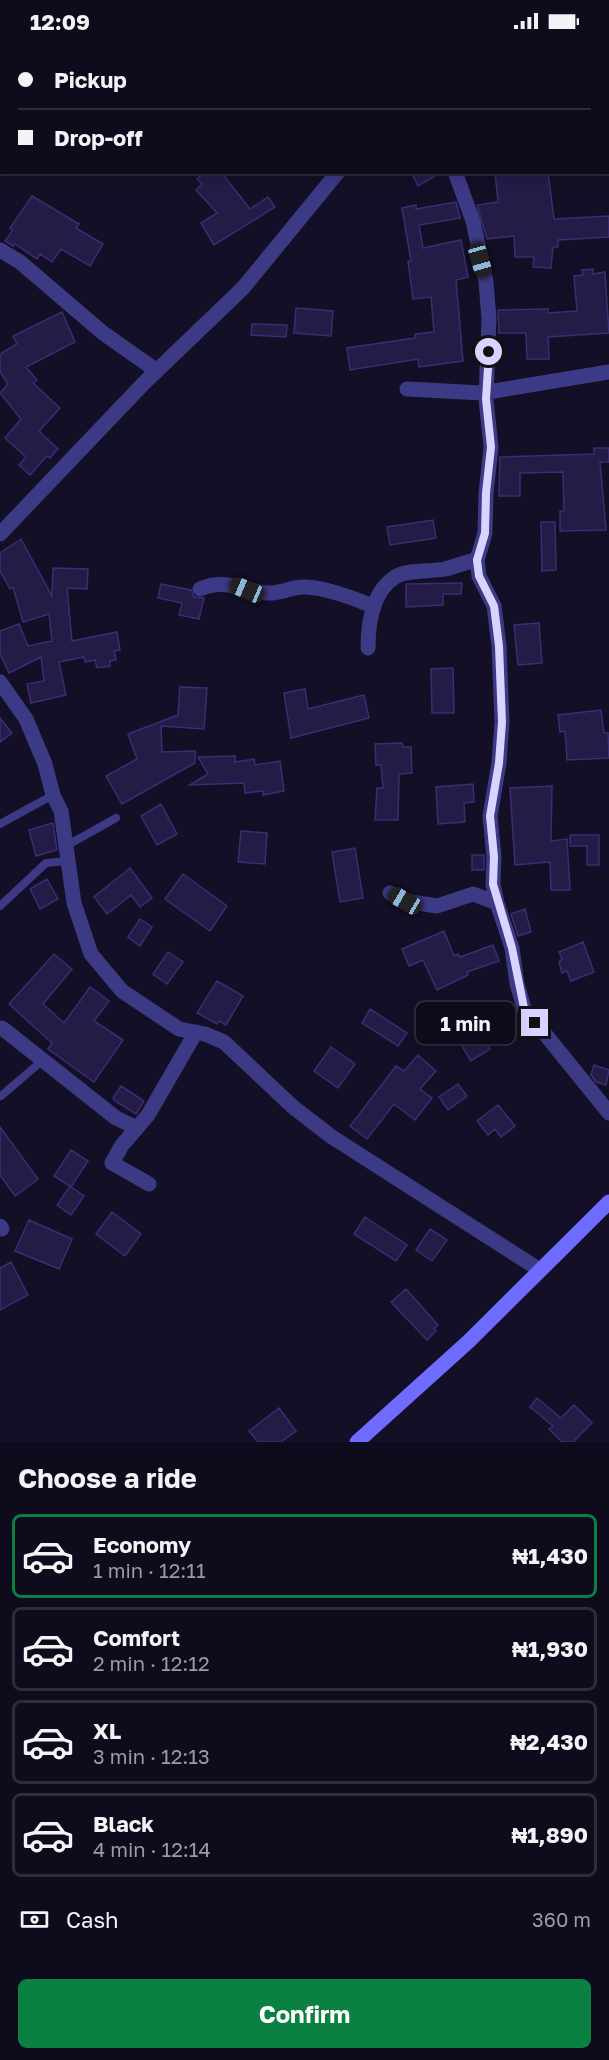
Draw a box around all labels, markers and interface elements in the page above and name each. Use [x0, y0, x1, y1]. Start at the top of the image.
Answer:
text: 12:09 [30, 8, 90, 35]
text: Pickup [54, 66, 127, 93]
text: Drop-off [54, 124, 143, 151]
car [466, 240, 494, 280]
route start [475, 338, 502, 365]
car [227, 575, 267, 605]
car [385, 884, 425, 918]
callout: 1 min [415, 1002, 514, 1044]
route end [521, 1009, 548, 1036]
text: 1 min [440, 1011, 491, 1035]
text: Choose a ride [18, 1462, 197, 1494]
icon: car [21, 1529, 75, 1583]
text: Economy [93, 1531, 191, 1558]
text: ₦1,430 [512, 1542, 588, 1569]
text: 1 min · 12:11 [93, 1558, 206, 1582]
icon: car [21, 1622, 75, 1676]
text: Comfort [93, 1624, 180, 1651]
text: ₦1,930 [512, 1635, 588, 1662]
text: 2 min · 12:12 [93, 1651, 210, 1675]
icon: car [21, 1715, 75, 1769]
text: XL [93, 1717, 121, 1744]
text: ₦2,430 [510, 1728, 588, 1755]
text: 3 min · 12:13 [93, 1744, 210, 1768]
icon: car [21, 1808, 75, 1862]
text: Black [93, 1810, 154, 1837]
text: ₦1,890 [511, 1821, 588, 1848]
text: 4 min · 12:14 [93, 1837, 211, 1861]
icon: cash [18, 1903, 51, 1936]
text: Cash [66, 1906, 119, 1933]
text: 360 m [532, 1907, 591, 1931]
button: Confirm [18, 1979, 591, 2048]

